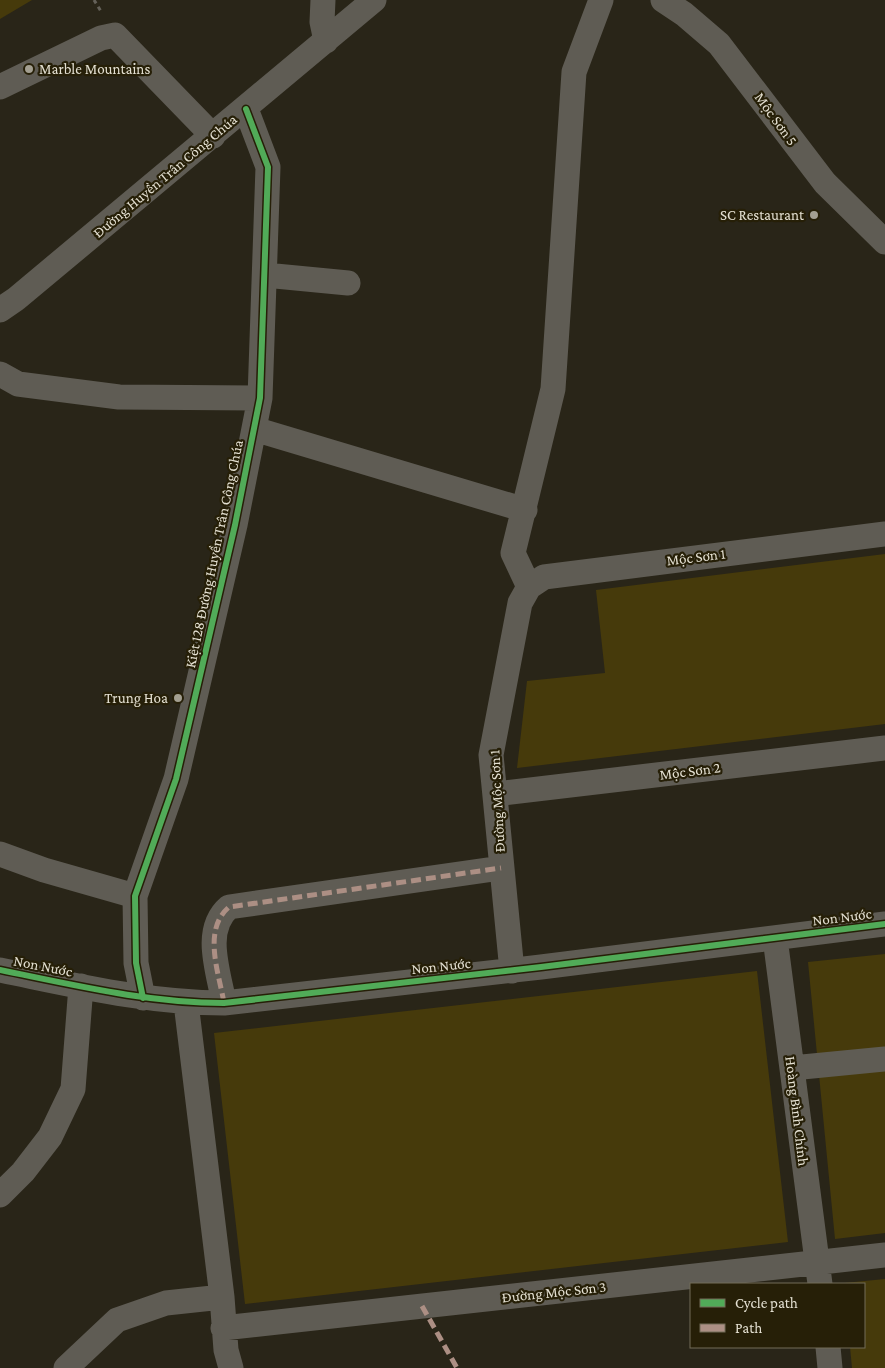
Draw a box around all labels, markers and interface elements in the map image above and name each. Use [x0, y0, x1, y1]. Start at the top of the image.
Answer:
place label: Marble Mountains [39, 61, 150, 77]
marker: Marble Mountains [23, 63, 35, 75]
street label: Mộc Sơn 5 [751, 89, 801, 149]
street label: Đường Huyền Trân Công Chúa [89, 110, 241, 242]
place label: SC Restaurant [720, 207, 805, 223]
marker: SC Restaurant [808, 209, 820, 221]
street label: Kiệt 128 Đường Huyền Trân Công Chúa [181, 438, 247, 670]
street label: Mộc Sơn 1 [666, 545, 727, 570]
place label: Trung Hoa [104, 690, 168, 707]
marker: Trung Hoa [172, 692, 184, 704]
street label: Đường Mộc Sơn 1 [486, 749, 509, 853]
street label: Mộc Sơn 2 [659, 759, 722, 784]
street label: Non Nước [811, 905, 873, 929]
street label: Non Nước [12, 952, 75, 980]
street label: Non Nước [411, 955, 472, 977]
street label: Hoàng Bình Chính [781, 1055, 812, 1167]
street label: Đường Mộc Sơn 3 [501, 1279, 607, 1306]
legend [690, 1283, 865, 1348]
text: Cycle path [735, 1295, 798, 1312]
text: Path [735, 1320, 762, 1336]

